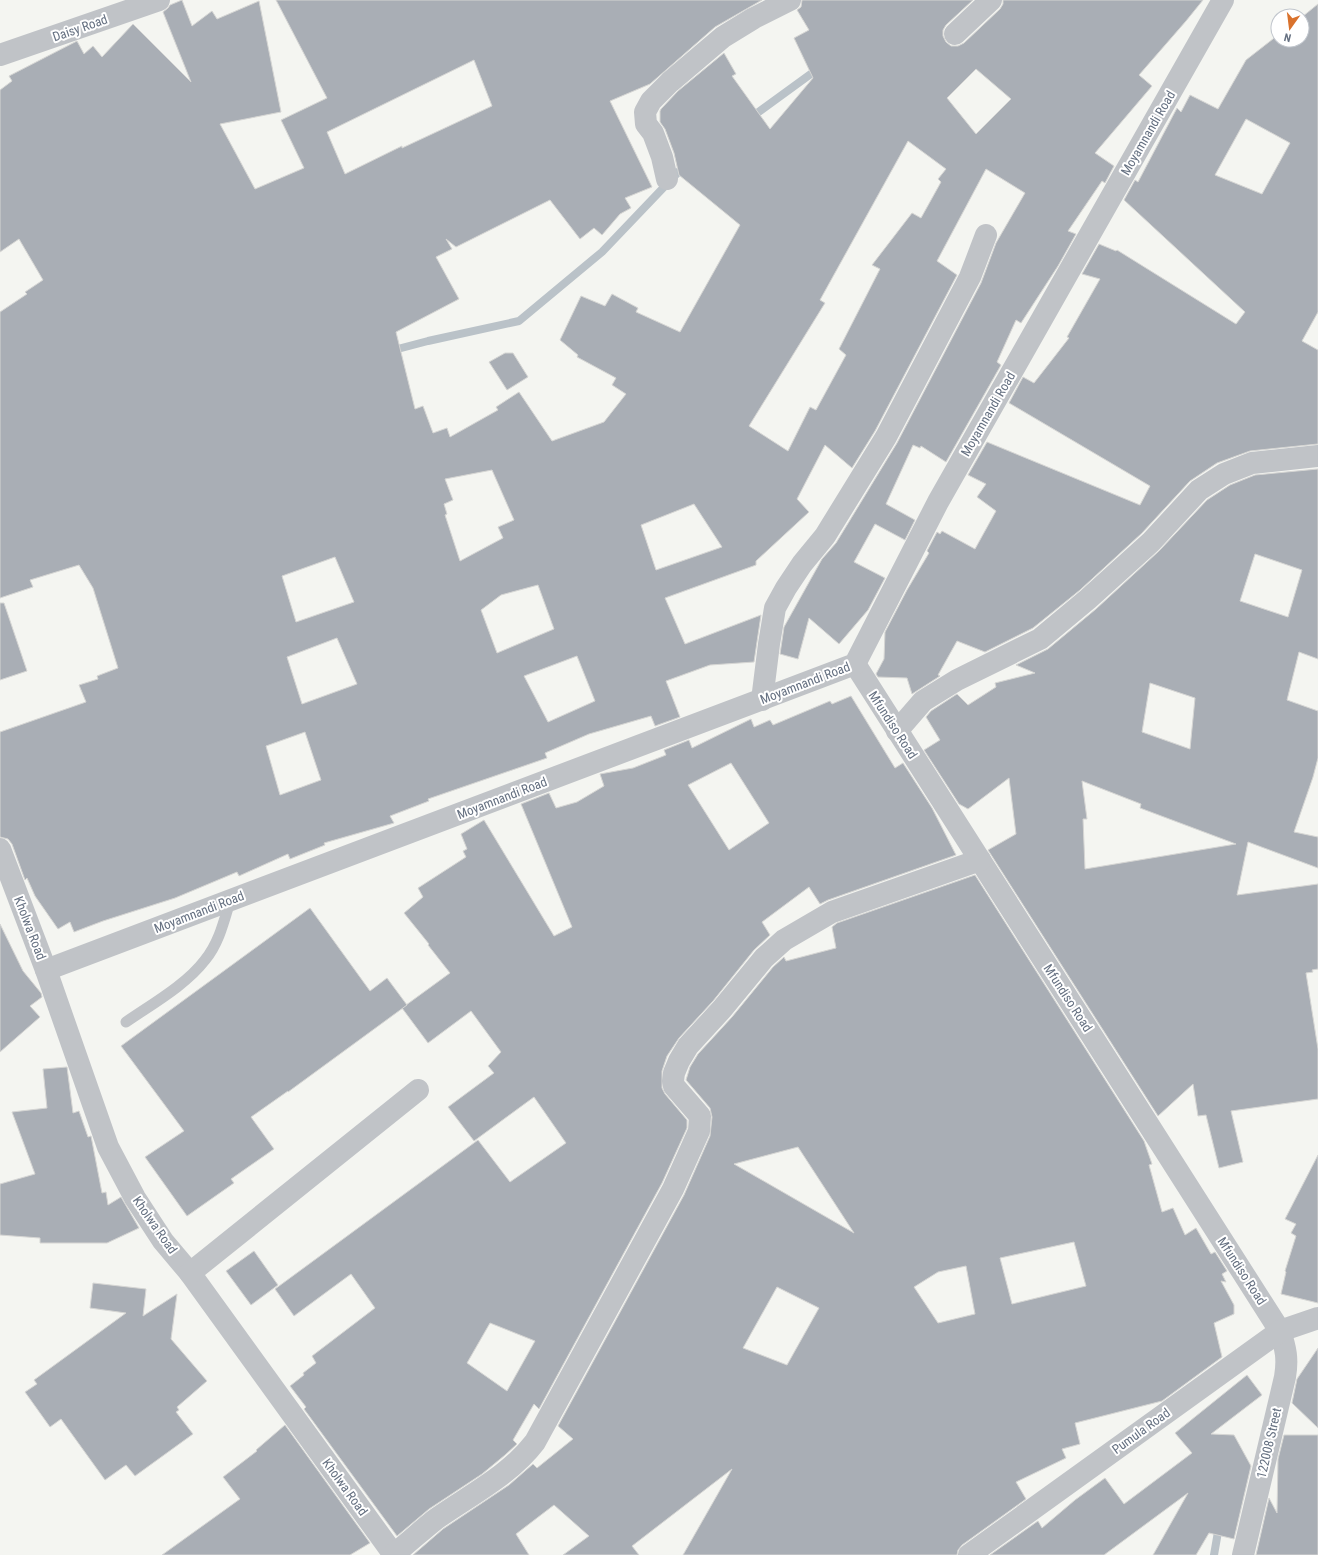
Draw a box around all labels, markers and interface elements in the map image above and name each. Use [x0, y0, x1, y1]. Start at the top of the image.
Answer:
north arrow [1270, 8, 1310, 48]
street label: Daisy Road [51, 12, 109, 44]
text: N [1283, 30, 1293, 44]
street label: Moyamnandi Road [1118, 88, 1178, 178]
street label: Moyamnandi Road [958, 369, 1018, 459]
street label: Moyamnandi Road [758, 659, 852, 707]
street label: Mfundiso Road [866, 688, 920, 762]
street label: Moyamnandi Road [455, 774, 549, 822]
street label: Moyamnandi Road [152, 888, 246, 936]
street label: Kholwa Road [11, 894, 49, 962]
street label: Mfundiso Road [1041, 961, 1095, 1035]
street label: Kholwa Road [130, 1193, 180, 1257]
street label: Mfundiso Road [1215, 1234, 1269, 1308]
street label: Pumula Road [1109, 1405, 1173, 1457]
street label: 122008 Street [1254, 1406, 1284, 1480]
street label: Kholwa Road [319, 1456, 371, 1518]

